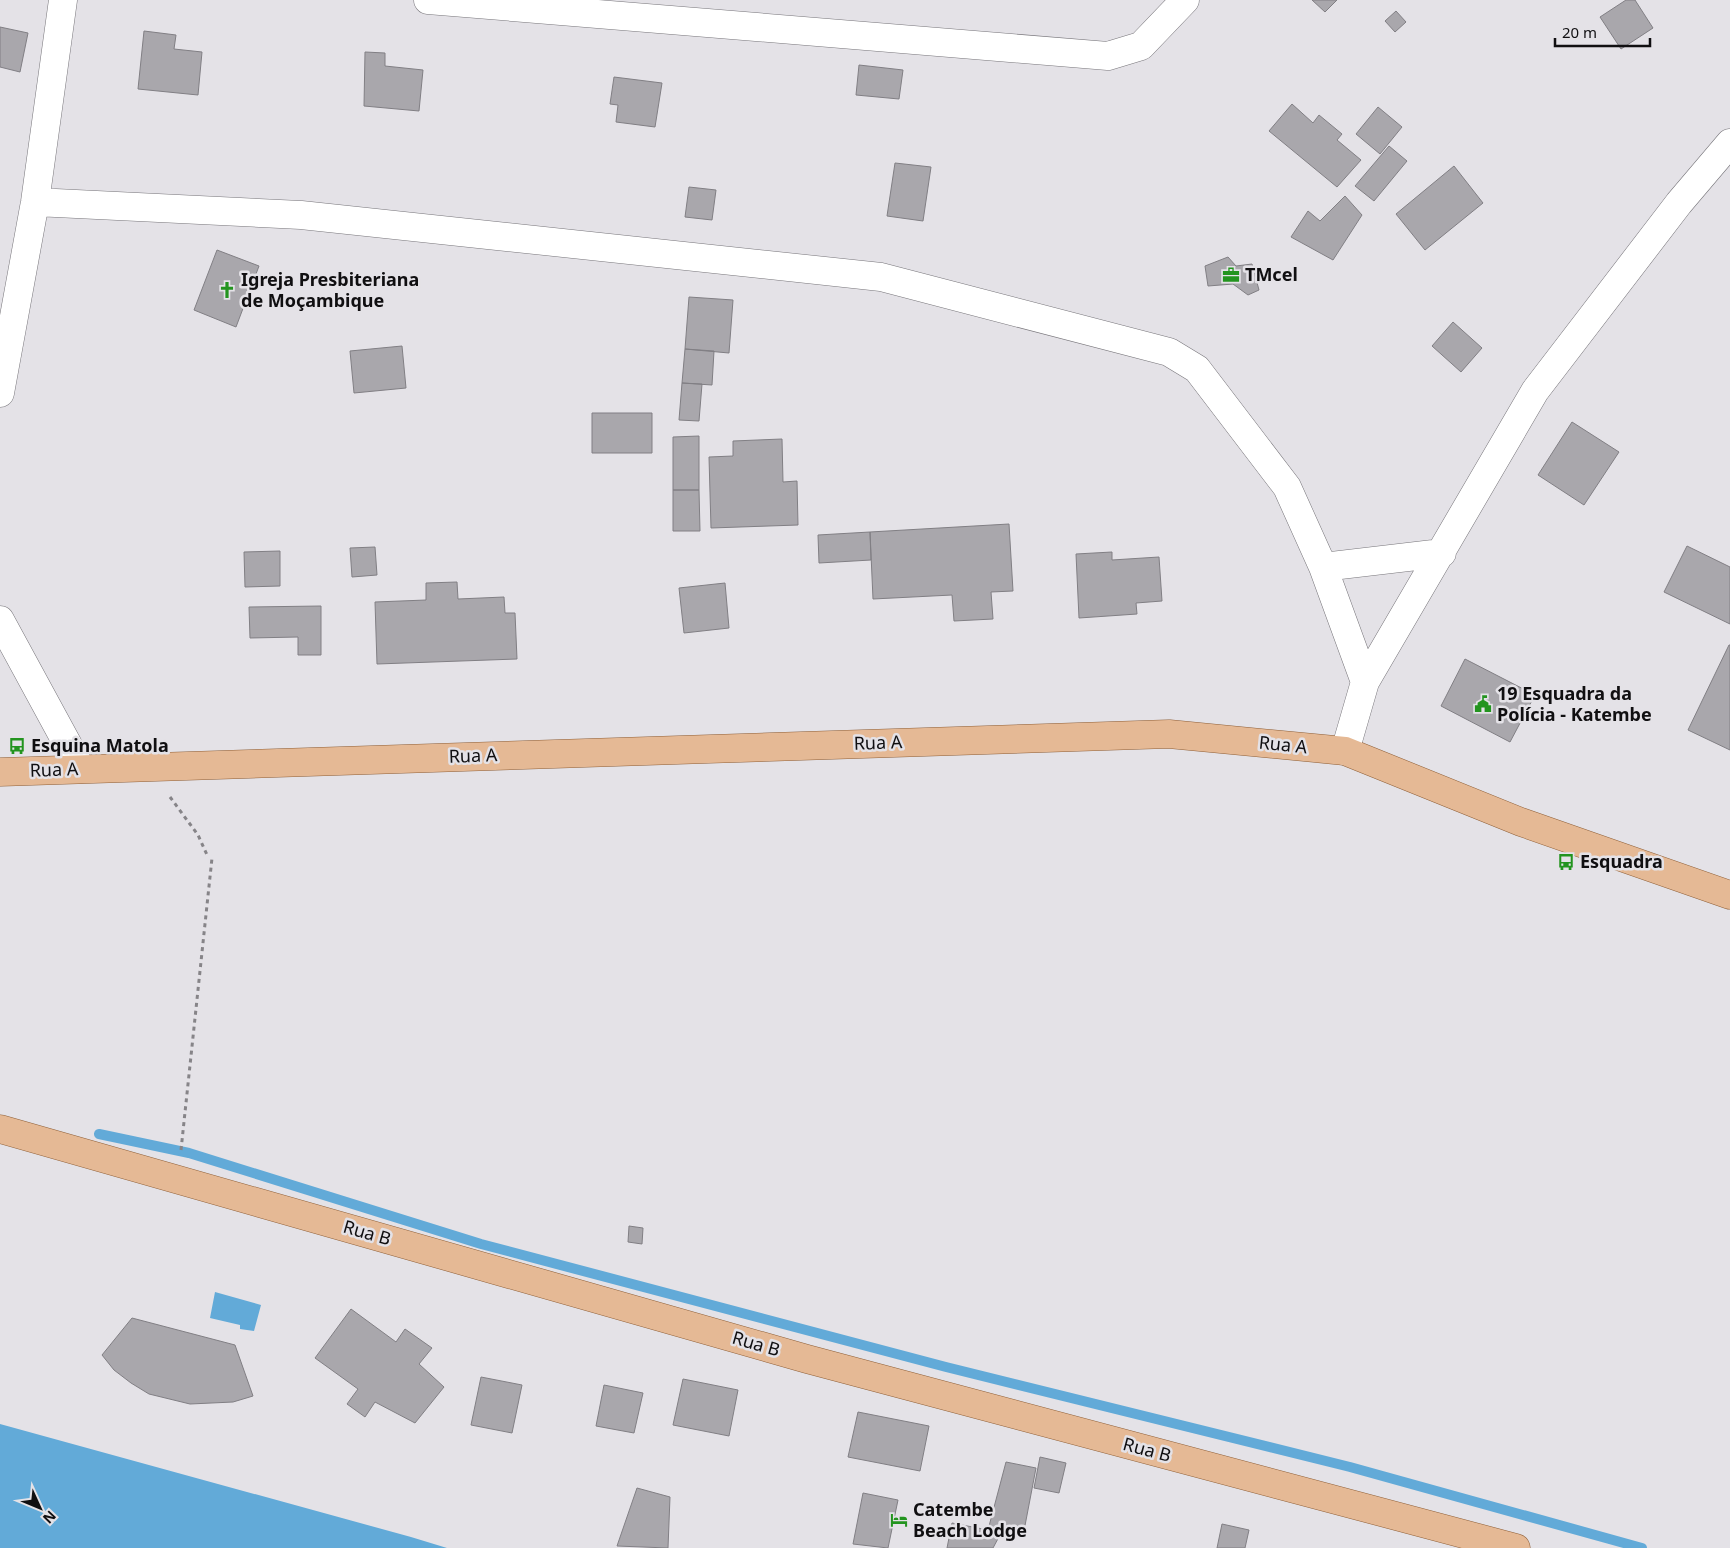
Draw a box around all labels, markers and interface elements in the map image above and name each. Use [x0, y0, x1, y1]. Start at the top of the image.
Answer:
scale bar [1555, 15, 1650, 47]
text: 20 m [1562, 22, 1597, 42]
place label: TMcel [1245, 262, 1298, 286]
office icon: TMcel [1221, 265, 1241, 285]
place label: Igreja Presbiteriana de Moçambique [241, 267, 419, 312]
church icon: Igreja Presbiteriana de Moçambique [217, 280, 237, 300]
place label: 19 Esquadra da Polícia - Katembe [1497, 681, 1652, 726]
public building icon: 19 Esquadra da Polícia - Katembe [1473, 694, 1493, 714]
street label: Rua A [853, 729, 903, 755]
street label: Rua A [1258, 730, 1309, 759]
place label: Esquina Matola [31, 733, 169, 757]
bus stop icon: Esquina Matola [7, 736, 27, 756]
street label: Rua A [448, 742, 498, 768]
street label: Rua A [29, 756, 79, 782]
place label: Esquadra [1580, 849, 1663, 873]
bus stop icon: Esquadra [1556, 852, 1576, 872]
street label: Rua B [341, 1214, 394, 1250]
street label: Rua B [730, 1325, 783, 1361]
street label: Rua B [1121, 1431, 1174, 1467]
north arrow [15, 1483, 65, 1533]
place label: Catembe Beach Lodge [913, 1497, 1027, 1542]
text: N [39, 1507, 61, 1528]
hotel icon: Catembe Beach Lodge [889, 1510, 909, 1530]

